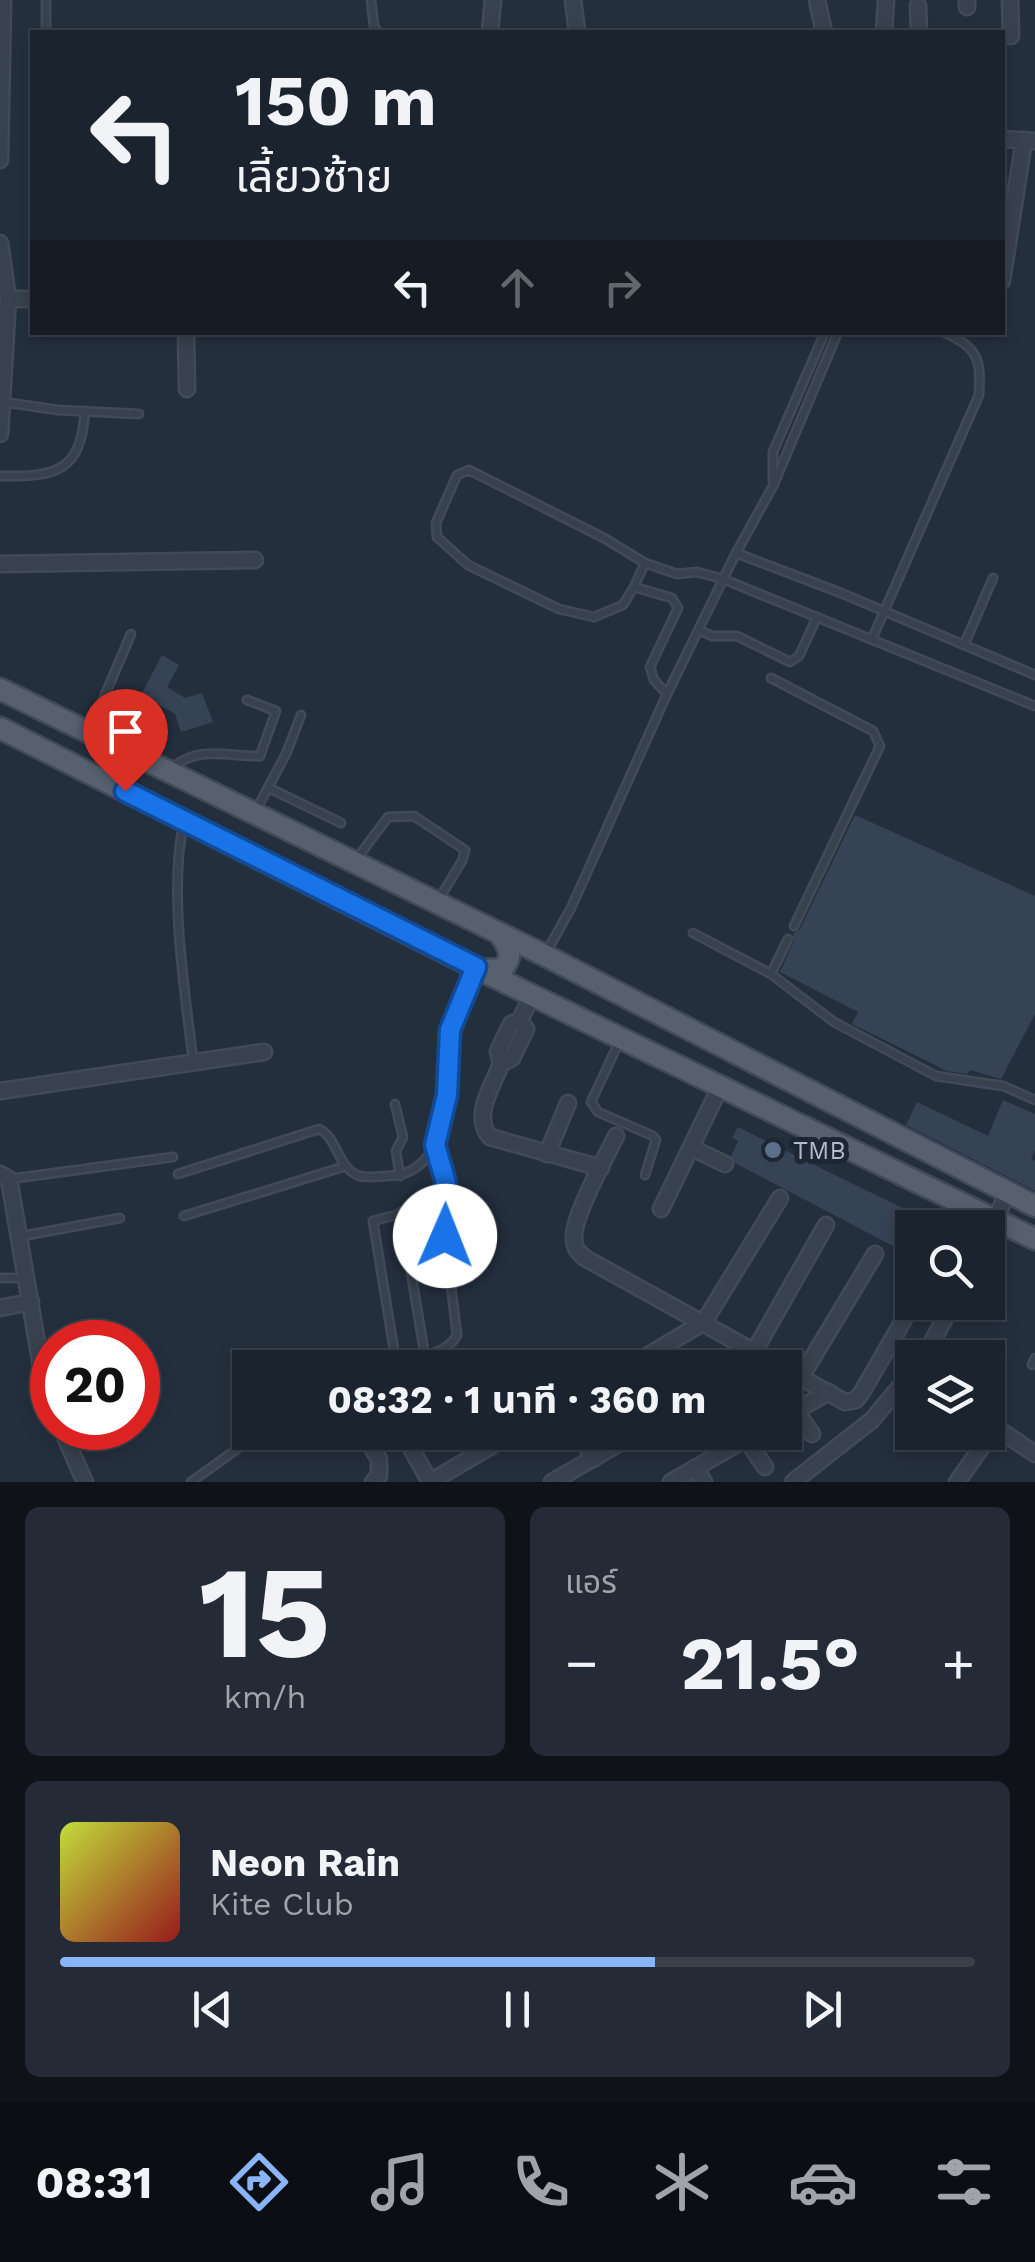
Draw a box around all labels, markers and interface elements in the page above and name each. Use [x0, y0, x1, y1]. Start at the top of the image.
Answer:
text: 150 m [235, 60, 437, 142]
icon: left [70, 70, 200, 200]
text: เลี้ยวซ้าย [235, 150, 392, 203]
icon: left [385, 260, 440, 315]
icon: ahead [490, 260, 545, 315]
icon: right [595, 260, 650, 315]
pin [83, 689, 168, 792]
icon: arrive [98, 704, 153, 759]
place label: TMB [793, 1136, 846, 1165]
marker: TMB [762, 1139, 784, 1161]
position arrow [393, 1184, 497, 1288]
map controls [895, 1210, 1005, 1450]
button: search [895, 1210, 1005, 1320]
speed limit sign: 20 [30, 1320, 160, 1450]
button: layers [895, 1340, 1005, 1450]
text: 08:32 · 1 นาที · 360 m [328, 1378, 706, 1422]
text: 15 [199, 1536, 331, 1689]
text: แอร์ [565, 1563, 617, 1601]
text: 21.5° [680, 1619, 860, 1707]
text: − [565, 1631, 598, 1695]
text: + [942, 1631, 975, 1695]
text: km/h [224, 1678, 306, 1716]
text: Neon Rain [210, 1841, 400, 1885]
text: Kite Club [210, 1885, 354, 1923]
icon: previous [185, 1982, 240, 2037]
icon: pause [490, 1982, 545, 2037]
icon: next [795, 1982, 850, 2037]
icon: directions [224, 2147, 294, 2217]
icon: music [365, 2147, 435, 2217]
icon: phone [506, 2147, 576, 2217]
icon: climate [647, 2147, 717, 2217]
icon: car [788, 2147, 858, 2217]
icon: filters [929, 2147, 999, 2217]
text: 08:31 [36, 2156, 152, 2209]

